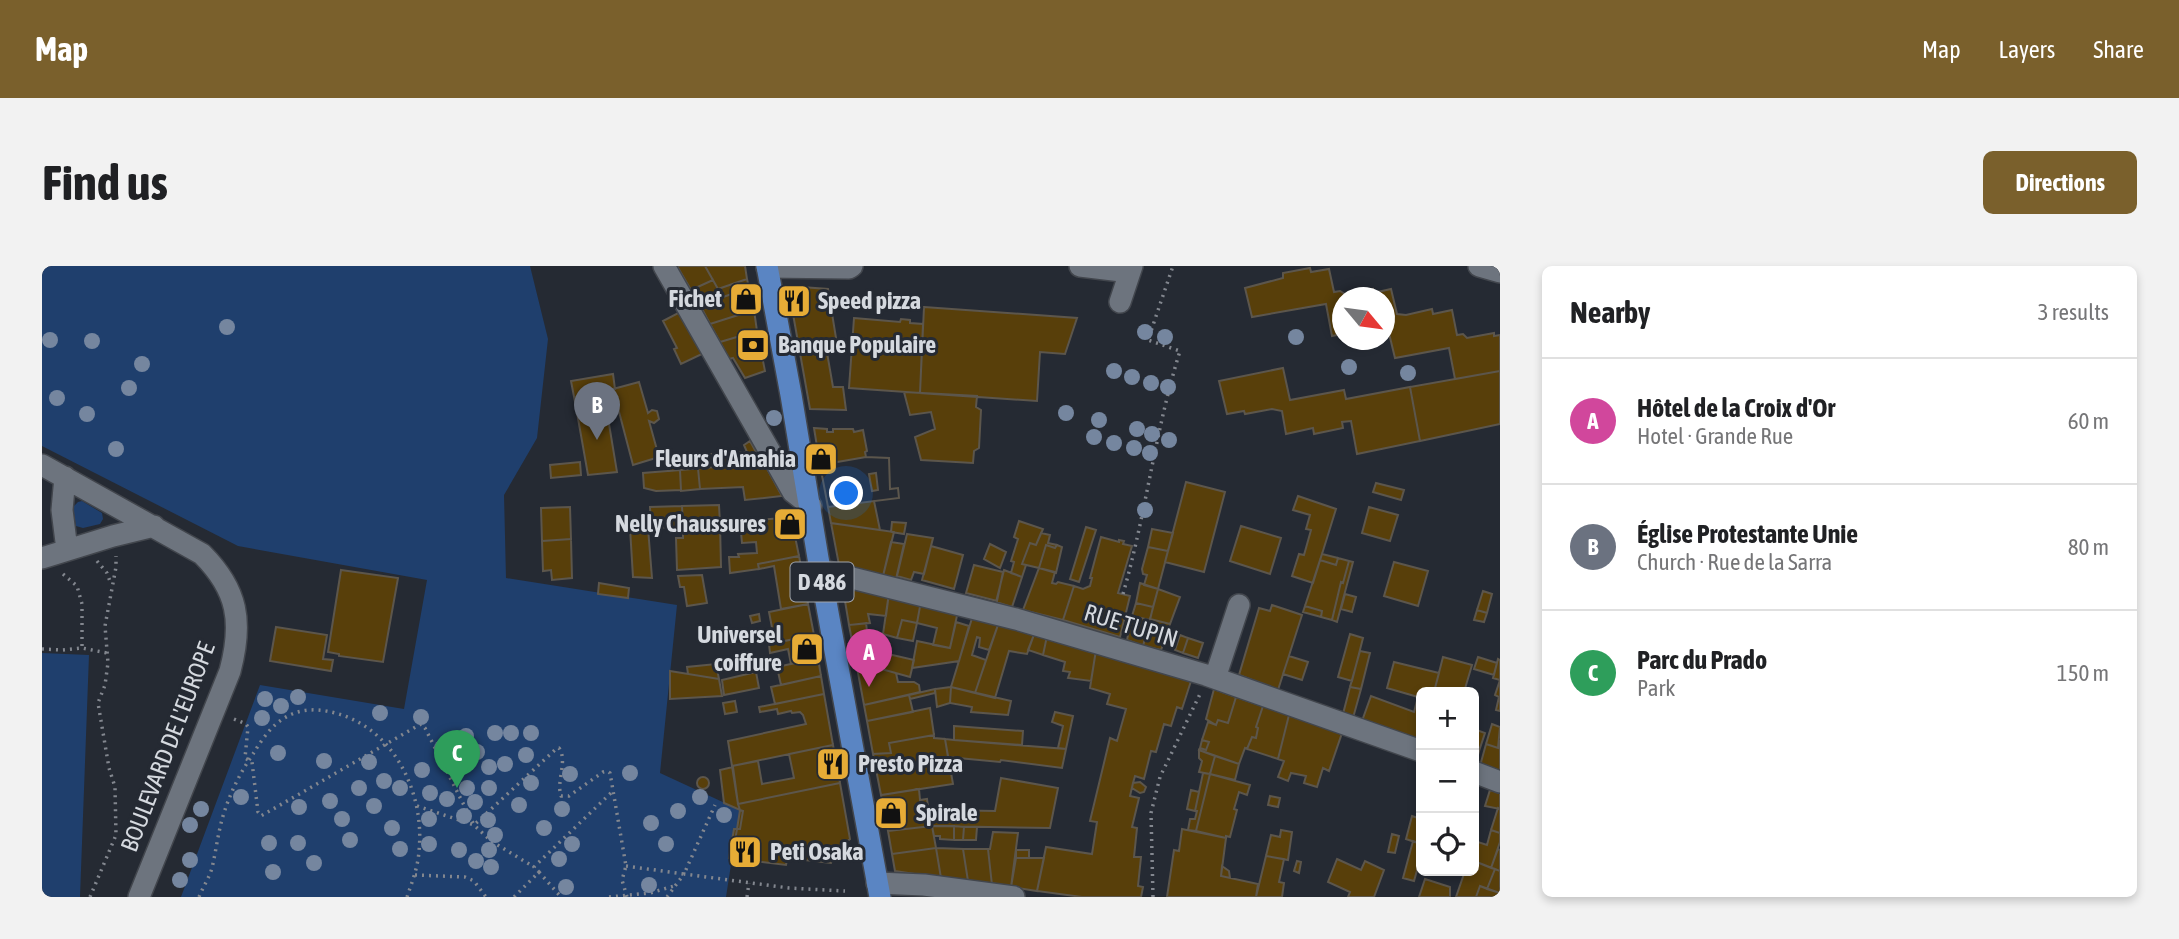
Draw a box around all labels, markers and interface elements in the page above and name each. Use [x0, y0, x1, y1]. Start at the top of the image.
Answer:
text: Map [35, 30, 88, 68]
text: Map [1922, 36, 1961, 63]
text: Layers [1999, 36, 2055, 63]
text: Share [2093, 36, 2144, 63]
button: Directions [1983, 151, 2137, 214]
text: Find us [42, 154, 168, 210]
shop icon: Fichet [727, 280, 765, 318]
restaurant icon: Speed pizza [775, 282, 813, 320]
place label: Fichet [668, 285, 722, 312]
place label: Speed pizza [818, 287, 921, 314]
north arrow [1332, 287, 1395, 350]
text: Nearby [1570, 295, 1650, 329]
text: 3 results [2038, 299, 2109, 325]
bank icon: Banque Populaire [734, 326, 772, 364]
place label: Banque Populaire [778, 331, 936, 358]
pin: B [574, 382, 620, 440]
text: Hôtel de la Croix d'Or [1637, 393, 1835, 423]
text: A [1587, 408, 1599, 434]
text: 60 m [2068, 408, 2109, 434]
text: Hotel · Grande Rue [1637, 423, 1793, 449]
shop icon: Fleurs d'Amahia [802, 440, 840, 478]
place label: Fleurs d'Amahia [655, 445, 796, 472]
your location [829, 476, 863, 510]
shop icon: Nelly Chaussures [771, 505, 809, 543]
place label: Nelly Chaussures [615, 510, 767, 537]
text: Église Protestante Unie [1637, 519, 1858, 549]
text: B [1588, 534, 1598, 560]
text: 80 m [2068, 534, 2109, 560]
text: Church · Rue de la Sarra [1637, 549, 1832, 575]
road number: D 486 [790, 562, 854, 602]
street label: RUE TUPIN [1081, 599, 1181, 653]
place label: Universel coiffure [697, 621, 783, 676]
pin: A [846, 629, 892, 687]
shop icon: Universel coiffure [788, 630, 826, 668]
street label: BOULEVARD DE L'EUROPE [115, 638, 220, 855]
text: Parc du Prado [1637, 645, 1767, 675]
text: C [1588, 660, 1598, 686]
text: 150 m [2057, 660, 2109, 686]
text: Park [1637, 675, 1675, 701]
map controls [1416, 687, 1479, 876]
button: + [1416, 687, 1479, 750]
pin: C [434, 730, 480, 788]
restaurant icon: Presto Pizza [814, 745, 852, 783]
place label: Presto Pizza [858, 750, 963, 777]
button: − [1416, 750, 1479, 813]
shop icon: Spirale [872, 794, 910, 832]
place label: Spirale [916, 799, 978, 826]
button: locate [1416, 813, 1479, 876]
restaurant icon: Peti Osaka [726, 833, 764, 871]
place label: Peti Osaka [770, 838, 864, 865]

